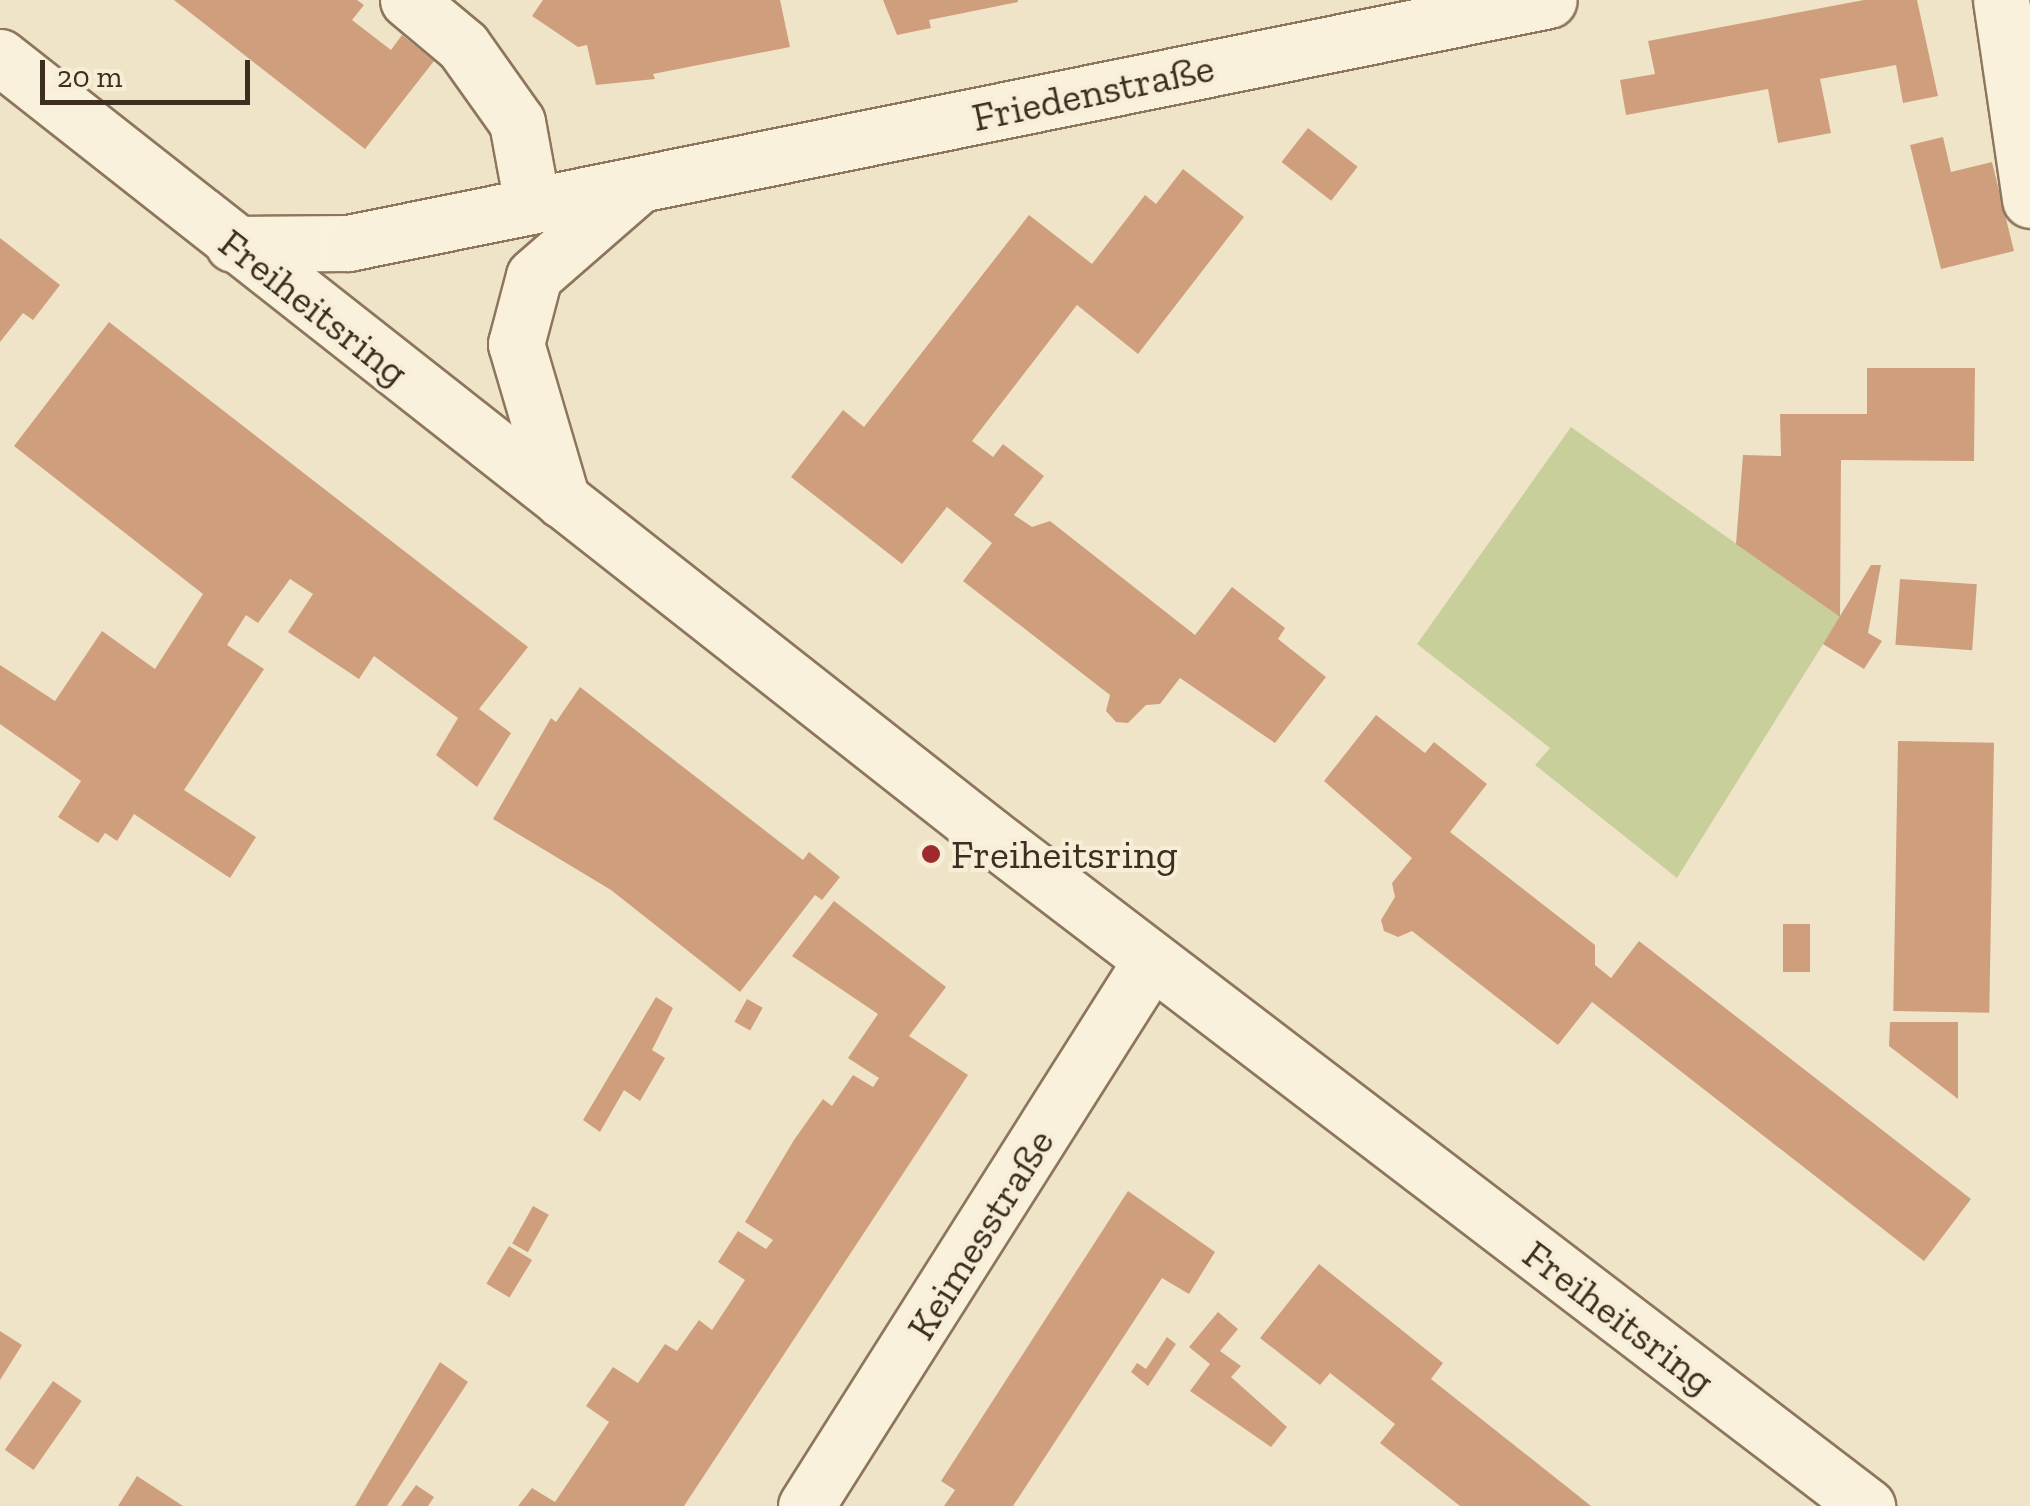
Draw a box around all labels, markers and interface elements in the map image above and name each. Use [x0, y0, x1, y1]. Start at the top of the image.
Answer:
scale bar [45, 40, 255, 102]
street label: Friedenstraße [968, 43, 1218, 141]
text: 20 m [57, 59, 122, 95]
street label: Freiheitsring [210, 218, 418, 396]
place label: Freiheitsring [951, 830, 1178, 878]
marker: Freiheitsring [920, 843, 942, 865]
street label: Keimesstraße [896, 1120, 1064, 1348]
street label: Freiheitsring [1514, 1230, 1724, 1404]

